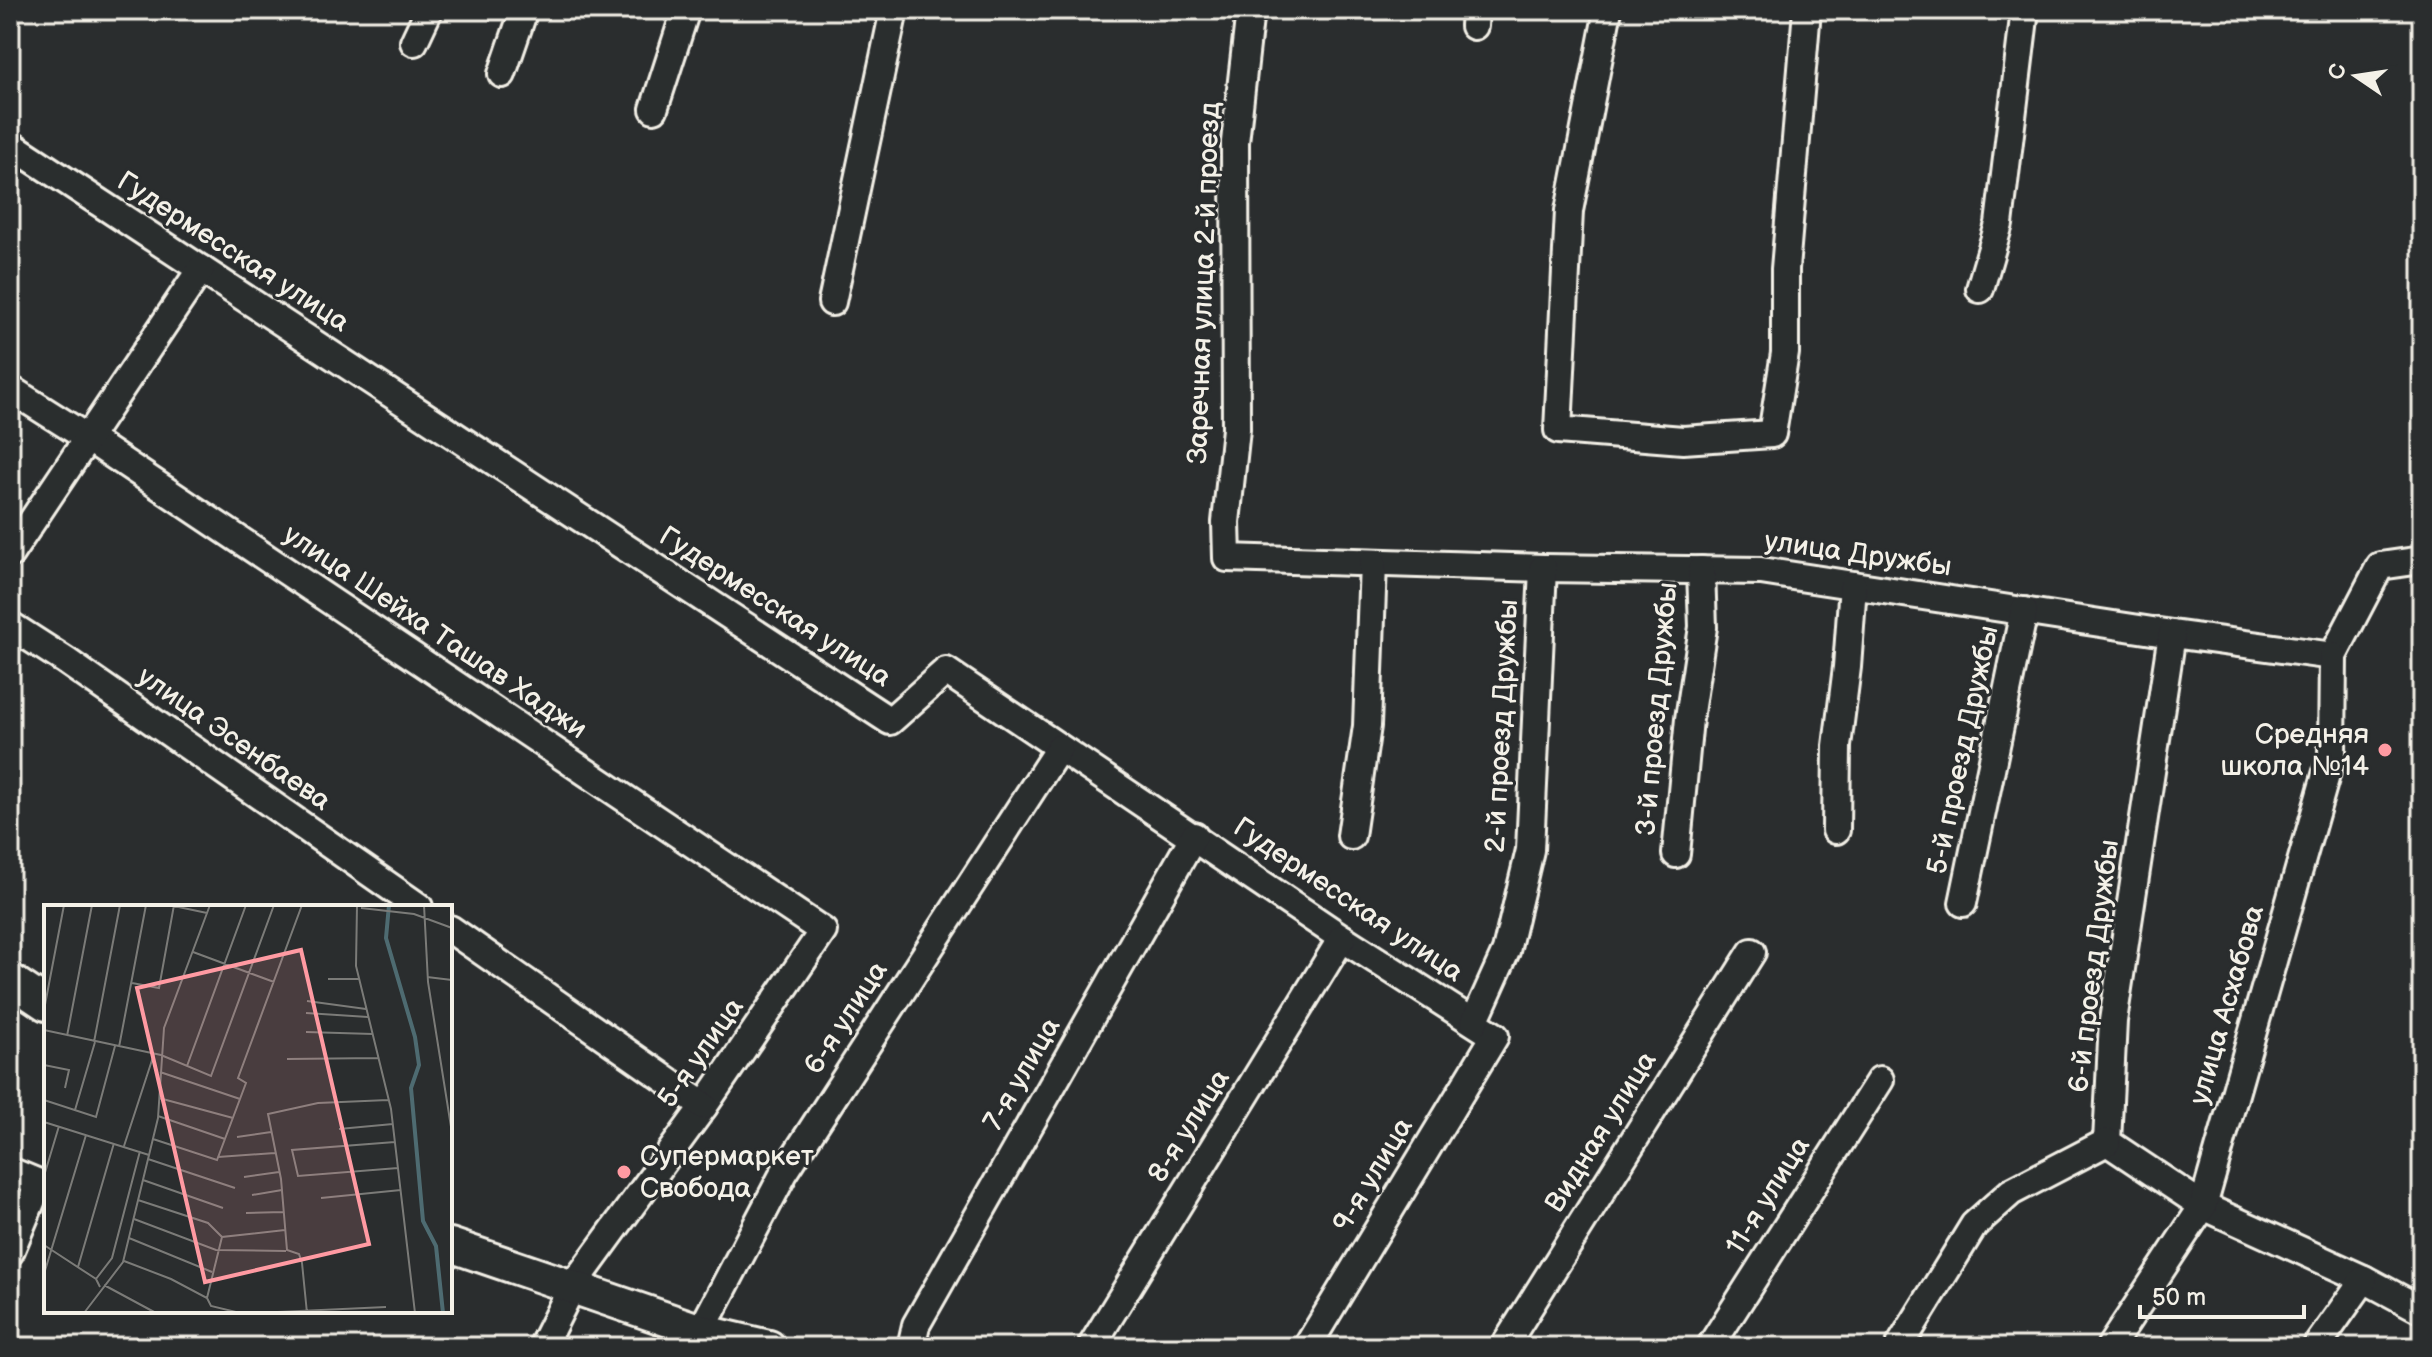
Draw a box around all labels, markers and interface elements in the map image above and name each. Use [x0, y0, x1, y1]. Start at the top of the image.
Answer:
north arrow [2316, 36, 2396, 116]
text: С [2323, 61, 2353, 82]
street label: Заречная улица 2-й проезд [1181, 101, 1227, 465]
street label: Гудермесская улица [111, 165, 356, 340]
street label: улица Шейха Ташав Хаджи [277, 518, 593, 746]
street label: Гудермесская улица [653, 520, 898, 695]
street label: улица Дружбы [1762, 525, 1954, 583]
street label: 3-й проезд Дружбы [1629, 581, 1685, 837]
street label: 2-й проезд Дружбы [1479, 598, 1525, 854]
street label: 5-й проезд Дружбы [1920, 623, 2006, 877]
street label: улица Эсенбаева [131, 660, 337, 818]
place label: Средняя школа №14 [2221, 718, 2369, 783]
marker: Средняя школа №14 [2376, 741, 2394, 759]
street label: Гудермесская улица [1227, 811, 1469, 989]
street label: 6-й проезд Дружбы [2062, 838, 2126, 1094]
street label: улица Асхабова [2183, 901, 2271, 1108]
inset map [44, 905, 452, 1313]
street label: 6-я улица [797, 955, 895, 1081]
street label: 5-я улица [651, 991, 751, 1114]
street label: 7-я улица [977, 1011, 1068, 1136]
street label: Видная улица [1538, 1045, 1664, 1219]
street label: 8-я улица [1141, 1063, 1237, 1189]
street label: 9-я улица [1326, 1112, 1420, 1238]
street label: 11-я улица [1719, 1131, 1817, 1261]
place label: Супермаркет Свобода [640, 1140, 814, 1205]
marker: Супермаркет Свобода [615, 1163, 633, 1181]
scale bar [2140, 1269, 2304, 1319]
text: 50 m [2152, 1283, 2206, 1312]

